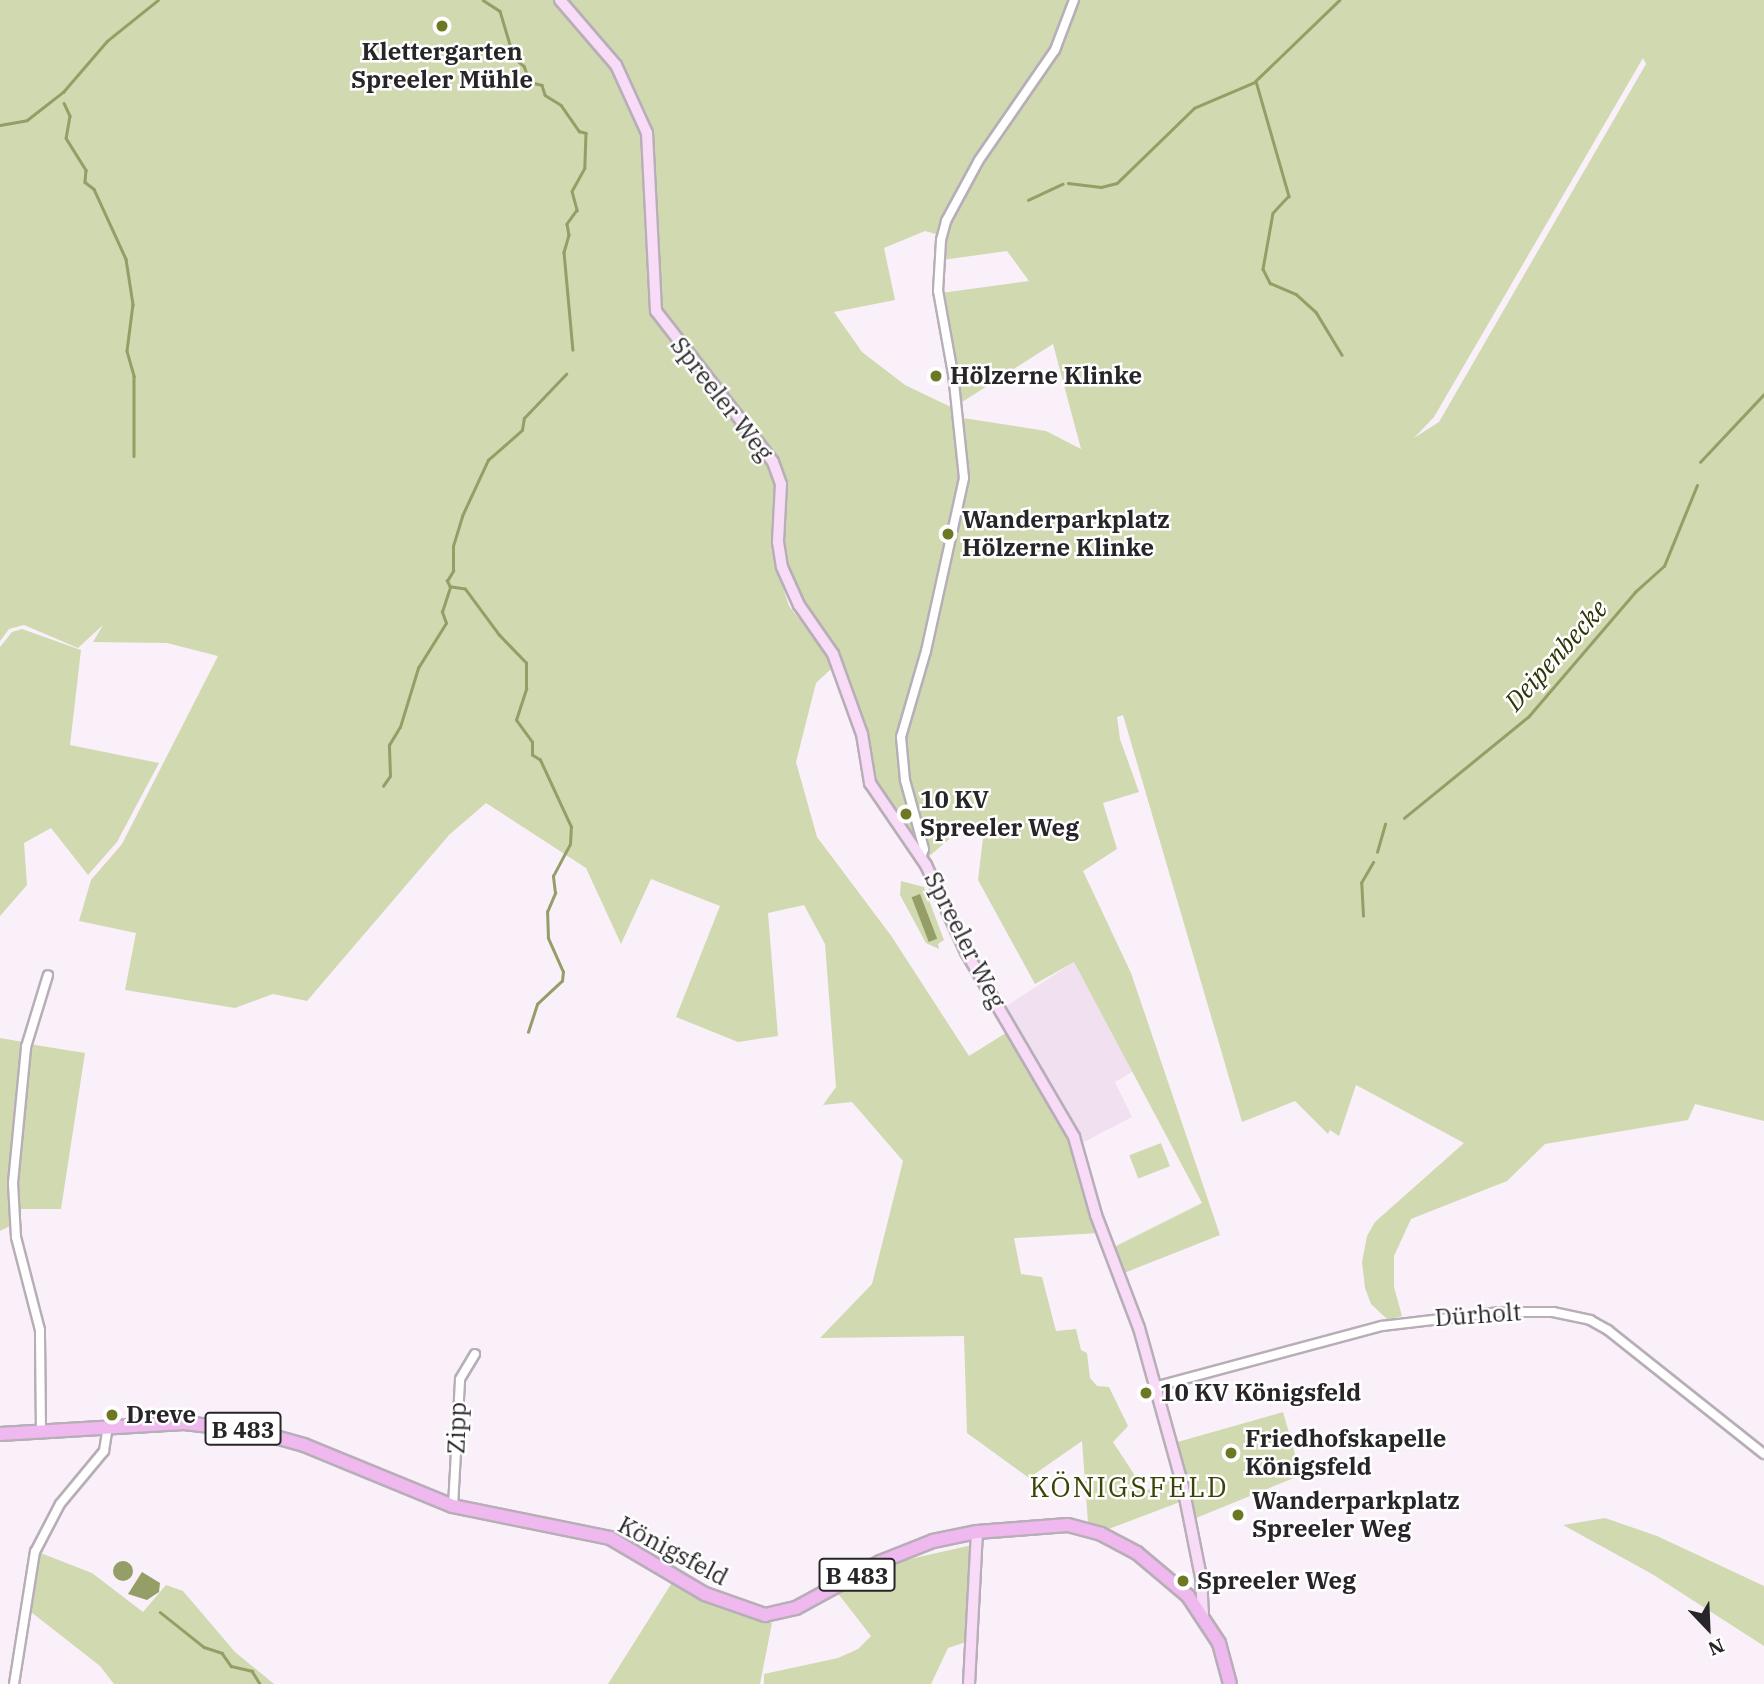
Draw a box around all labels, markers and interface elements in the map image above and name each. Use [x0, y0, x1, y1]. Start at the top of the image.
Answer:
marker: Klettergarten Spreeler Mühle [434, 18, 450, 34]
place label: Klettergarten Spreeler Mühle [351, 38, 533, 94]
street label: Spreeler Weg [665, 331, 779, 467]
place label: Hölzerne Klinke [950, 362, 1142, 390]
marker: Hölzerne Klinke [928, 368, 944, 384]
place label: Wanderparkplatz Hölzerne Klinke [962, 506, 1170, 562]
marker: Wanderparkplatz Hölzerne Klinke [940, 526, 956, 542]
water label: Deipenbecke [1498, 593, 1614, 717]
place label: 10 KV Spreeler Weg [920, 786, 1079, 842]
marker: 10 KV Spreeler Weg [898, 806, 914, 822]
street label: Spreeler Weg [918, 867, 1012, 1013]
street label: Dürholt [1434, 1298, 1522, 1332]
place label: 10 KV Königsfeld [1160, 1379, 1361, 1407]
marker: 10 KV Königsfeld [1138, 1385, 1154, 1401]
place label: Dreve [126, 1401, 196, 1429]
street label: Zipp [442, 1401, 472, 1455]
marker: Dreve [104, 1407, 120, 1423]
road number: B 483 [204, 1410, 282, 1448]
place label: Friedhofskapelle Königsfeld [1245, 1425, 1446, 1481]
marker: Friedhofskapelle Königsfeld [1223, 1445, 1239, 1461]
district label: KÖNIGSFELD [1031, 1470, 1227, 1504]
place label: Wanderparkplatz Spreeler Weg [1252, 1487, 1460, 1543]
marker: Wanderparkplatz Spreeler Weg [1230, 1507, 1246, 1523]
street label: Königsfeld [613, 1510, 733, 1592]
road number: B 483 [818, 1556, 896, 1594]
place label: Spreeler Weg [1197, 1567, 1356, 1595]
marker: Spreeler Weg [1175, 1573, 1191, 1589]
north arrow [1673, 1593, 1743, 1663]
text: N [1705, 1633, 1728, 1661]

